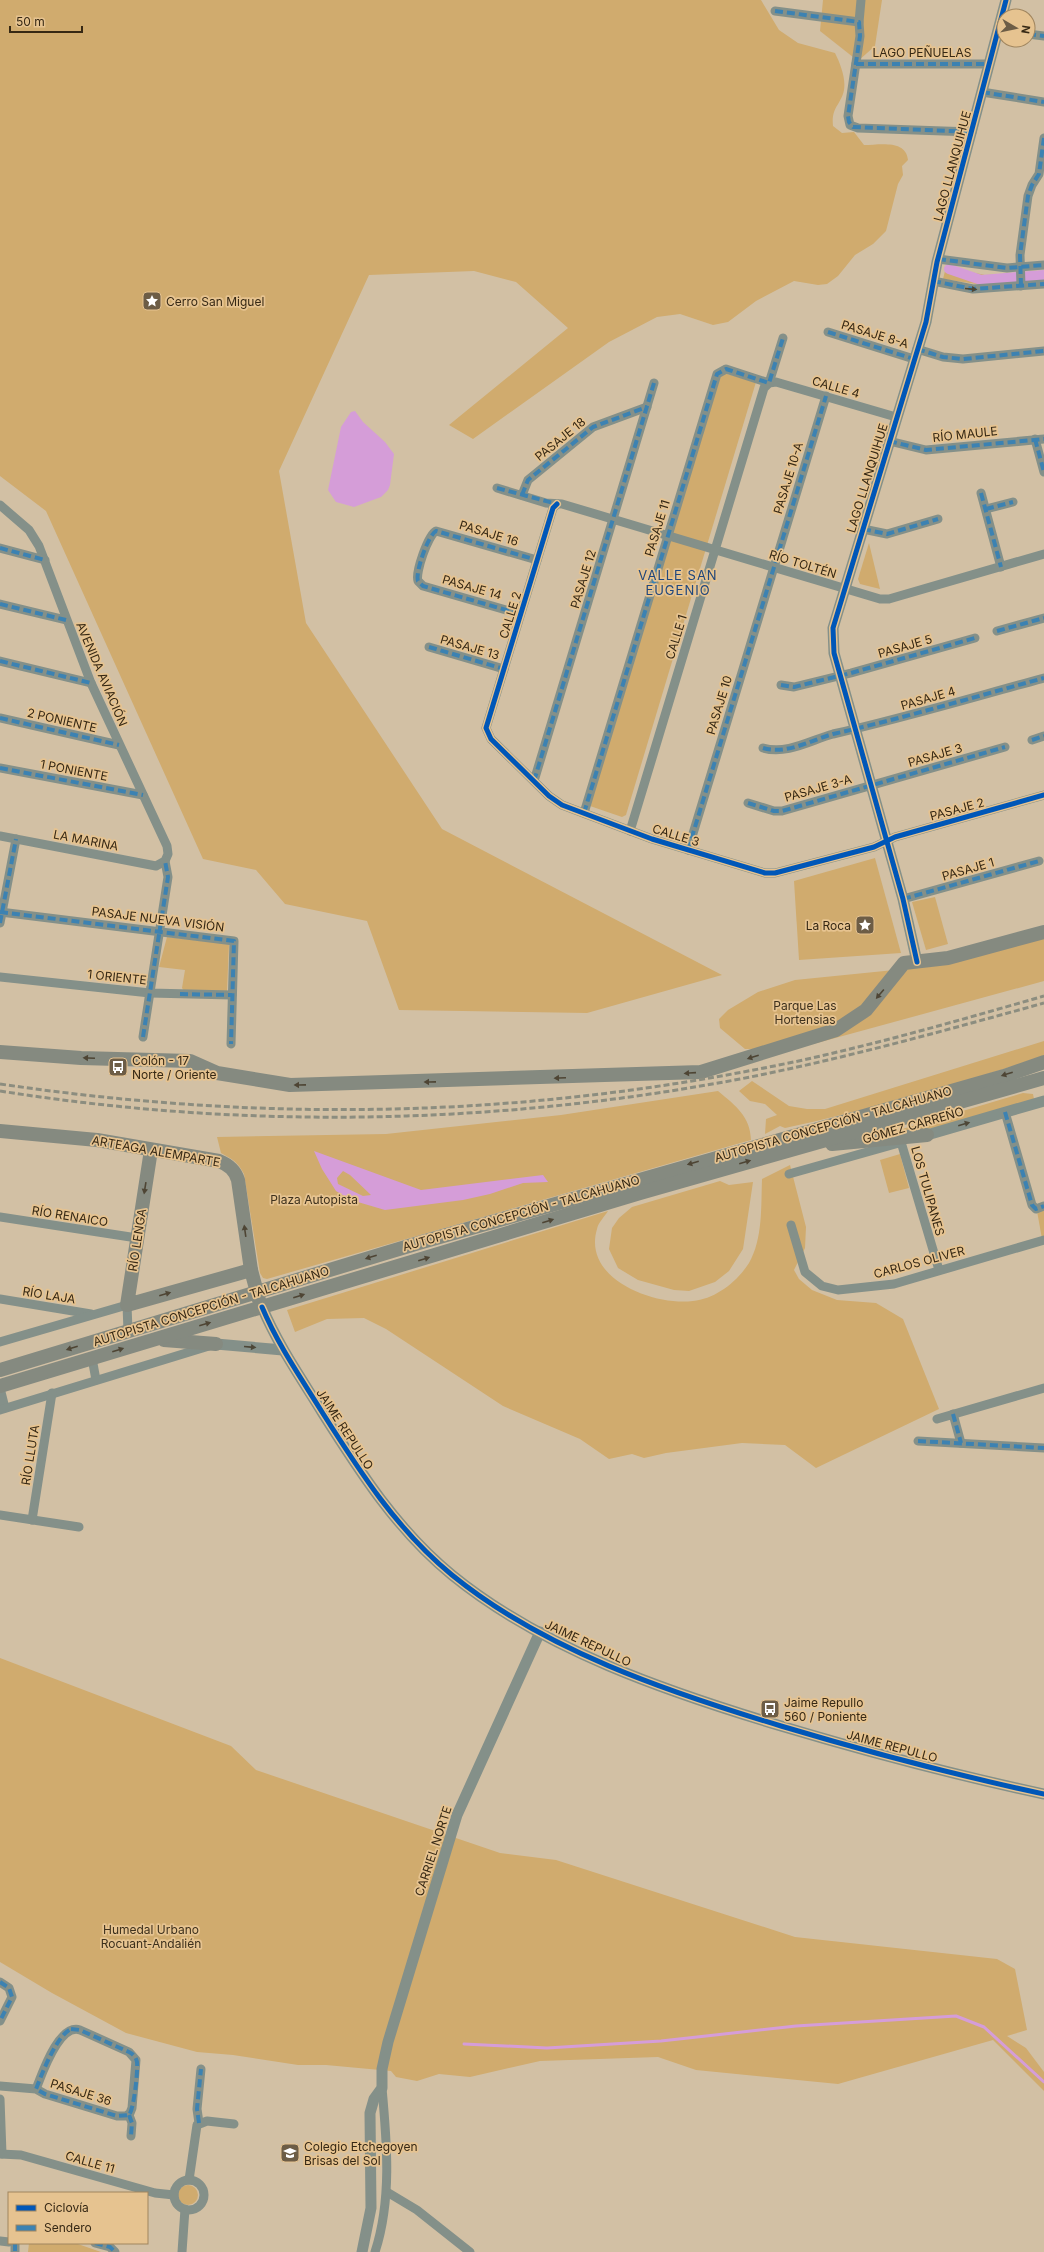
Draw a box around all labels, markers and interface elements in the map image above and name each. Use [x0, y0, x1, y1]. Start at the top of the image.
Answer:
scale bar [10, 8, 82, 34]
north arrow [996, 8, 1036, 48]
text: 50 m [16, 14, 45, 29]
text: N [1018, 24, 1033, 35]
street label: LAGO PEÑUELAS [873, 45, 972, 60]
street label: LAGO LLANQUIHUE [930, 109, 974, 223]
one-way arrow [965, 285, 977, 292]
place icon: Cerro San Miguel [141, 290, 163, 312]
place label: Cerro San Miguel [166, 294, 264, 309]
street label: PASAJE 8-A [840, 317, 910, 351]
street label: CALLE 4 [811, 373, 862, 401]
street label: PASAJE 18 [532, 414, 588, 464]
street label: LAGO LLANQUIHUE [843, 422, 891, 534]
street label: RÍO MAULE [932, 423, 998, 445]
street label: PASAJE 10-A [770, 440, 806, 516]
street label: PASAJE 11 [641, 498, 673, 558]
street label: PASAJE 16 [458, 517, 520, 549]
street label: RÍO TOLTÉN [767, 547, 839, 581]
street label: PASAJE 12 [567, 548, 599, 610]
district label: VALLE SAN EUGENIO [638, 567, 718, 598]
street label: PASAJE 14 [441, 571, 504, 603]
street label: CALLE 2 [496, 590, 524, 640]
street label: CALLE 1 [662, 613, 690, 661]
street label: AVENIDA AVIACIÓN [73, 619, 131, 729]
street label: PASAJE 13 [439, 631, 501, 663]
street label: PASAJE 5 [876, 631, 934, 661]
street label: PASAJE 10 [703, 674, 735, 736]
street label: PASAJE 4 [899, 683, 957, 713]
street label: 2 PONIENTE [26, 705, 98, 735]
street label: PASAJE 3 [906, 740, 964, 770]
street label: 1 PONIENTE [39, 756, 109, 784]
street label: PASAJE 3-A [783, 771, 853, 805]
street label: PASAJE 2 [928, 795, 986, 823]
street label: CALLE 3 [651, 821, 701, 849]
street label: LA MARINA [52, 826, 120, 854]
street label: PASAJE 1 [940, 854, 996, 884]
street label: PASAJE NUEVA VISIÓN [91, 903, 225, 935]
place icon: La Roca [854, 914, 876, 936]
place label: La Roca [806, 918, 851, 933]
street label: 1 ORIENTE [87, 966, 147, 988]
one-way arrow [875, 988, 884, 999]
park label: Parque Las Hortensias [773, 998, 837, 1027]
place label: Colón - 17 Norte / Oriente [132, 1053, 217, 1082]
one-way arrow [747, 1054, 759, 1060]
one-way arrow [82, 1055, 95, 1061]
bus stop icon: Colón - 17 Norte / Oriente [107, 1056, 129, 1078]
one-way arrow [684, 1070, 696, 1077]
one-way arrow [1001, 1071, 1013, 1077]
one-way arrow [553, 1075, 566, 1081]
one-way arrow [423, 1079, 436, 1085]
one-way arrow [293, 1082, 306, 1088]
street label: AUTOPISTA CONCEPCIÓN - TALCAHUANO [713, 1083, 953, 1165]
street label: GÓMEZ CARREÑO [861, 1103, 965, 1147]
one-way arrow [958, 1121, 970, 1127]
street label: ARTEAGA ALEMPARTE [91, 1132, 221, 1170]
street label: LOS TULIPANES [908, 1145, 948, 1238]
one-way arrow [739, 1159, 751, 1165]
one-way arrow [687, 1160, 699, 1166]
street label: AUTOPISTA CONCEPCIÓN - TALCAHUANO [401, 1172, 641, 1254]
one-way arrow [142, 1182, 148, 1194]
park label: Plaza Autopista [270, 1192, 358, 1207]
street label: RÍO RENAICO [31, 1203, 109, 1229]
street label: RÍO LENGA [125, 1207, 149, 1273]
one-way arrow [543, 1218, 555, 1224]
one-way arrow [242, 1225, 248, 1237]
street label: CARLOS OLIVER [872, 1243, 966, 1281]
one-way arrow [365, 1254, 377, 1260]
one-way arrow [418, 1256, 430, 1262]
street label: AUTOPISTA CONCEPCIÓN - TALCAHUANO [91, 1263, 331, 1349]
street label: RÍO LAJA [21, 1283, 77, 1307]
one-way arrow [159, 1291, 171, 1297]
one-way arrow [294, 1293, 306, 1299]
one-way arrow [199, 1321, 211, 1327]
one-way arrow [244, 1344, 256, 1350]
one-way arrow [65, 1345, 77, 1351]
one-way arrow [112, 1347, 124, 1353]
street label: JAIME REPULLO [313, 1386, 377, 1472]
street label: RÍO LLUTA [18, 1424, 42, 1486]
street label: JAIME REPULLO [542, 1616, 634, 1670]
place label: Jaime Repullo 560 / Poniente [784, 1695, 867, 1724]
bus stop icon: Jaime Repullo 560 / Poniente [759, 1698, 781, 1720]
street label: JAIME REPULLO [845, 1727, 939, 1765]
street label: CARRIEL NORTE [411, 1804, 455, 1898]
park label: Humedal Urbano Rocuant-Andalién [101, 1922, 201, 1951]
street label: PASAJE 36 [49, 2076, 113, 2108]
place label: Colegio Etchegoyen Brisas del Sol [304, 2139, 418, 2168]
school or university icon: Colegio Etchegoyen Brisas del Sol [279, 2142, 301, 2164]
street label: CALLE 11 [64, 2148, 116, 2176]
legend [8, 2192, 148, 2244]
text: Ciclovía [44, 2200, 89, 2215]
text: Sendero [44, 2220, 92, 2235]

